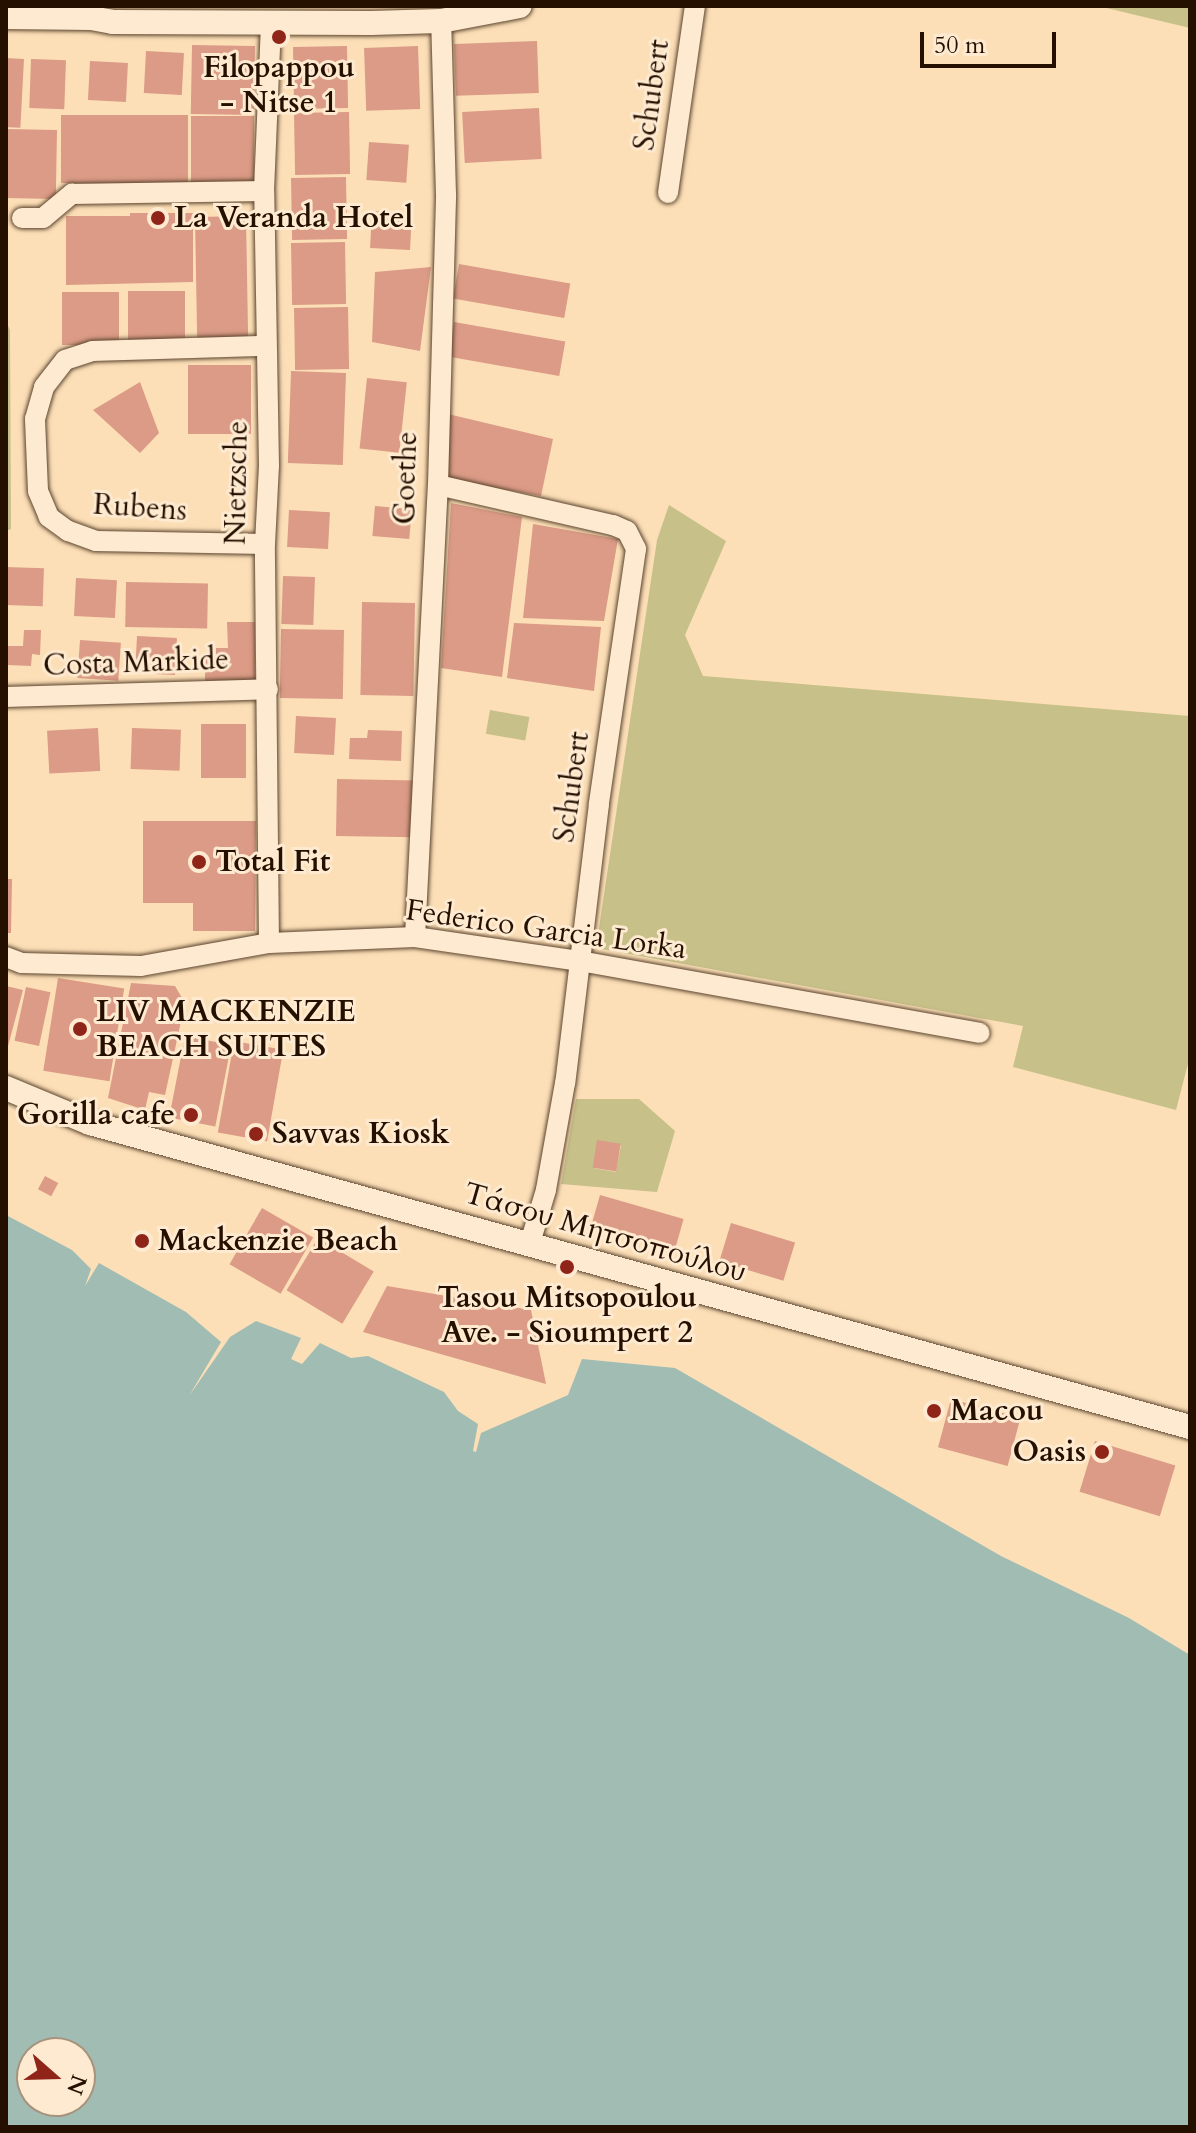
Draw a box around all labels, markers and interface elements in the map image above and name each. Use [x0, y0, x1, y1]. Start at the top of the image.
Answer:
scale bar [924, 16, 1060, 66]
marker: Filopappou - Nitse 1 [270, 28, 288, 46]
text: 50 m [934, 29, 985, 62]
street label: Schubert [626, 37, 678, 153]
place label: Filopappou - Nitse 1 [203, 50, 355, 120]
place label: La Veranda Hotel [174, 200, 413, 236]
marker: La Veranda Hotel [149, 209, 167, 227]
street label: Nietzsche [218, 421, 256, 545]
street label: Goethe [386, 431, 426, 525]
street label: Rubens [92, 487, 188, 529]
street label: Costa Markide [42, 642, 230, 684]
street label: Schubert [546, 729, 598, 845]
place label: Total Fit [215, 844, 330, 880]
marker: Total Fit [190, 853, 208, 871]
street label: Federico Garcia Lorka [403, 892, 689, 968]
place label: LIV MACKENZIE BEACH SUITES [96, 994, 356, 1064]
marker: LIV MACKENZIE BEACH SUITES [71, 1020, 89, 1038]
place label: Gorilla cafe [17, 1097, 175, 1133]
marker: Gorilla cafe [182, 1106, 200, 1124]
place label: Savvas Kiosk [272, 1116, 450, 1152]
marker: Savvas Kiosk [247, 1125, 265, 1143]
street label: Τάσου Μητσοπούλου [460, 1175, 750, 1291]
place label: Mackenzie Beach [158, 1223, 398, 1259]
marker: Mackenzie Beach [133, 1232, 151, 1250]
marker: Tasou Mitsopoulou Ave. - Sioumpert 2 [558, 1258, 576, 1276]
place label: Tasou Mitsopoulou Ave. - Sioumpert 2 [437, 1280, 697, 1350]
place label: Macou [950, 1393, 1044, 1429]
marker: Macou [925, 1402, 943, 1420]
place label: Oasis [1013, 1434, 1086, 1470]
marker: Oasis [1093, 1443, 1111, 1461]
north arrow [16, 2037, 96, 2117]
text: N [59, 2070, 94, 2099]

